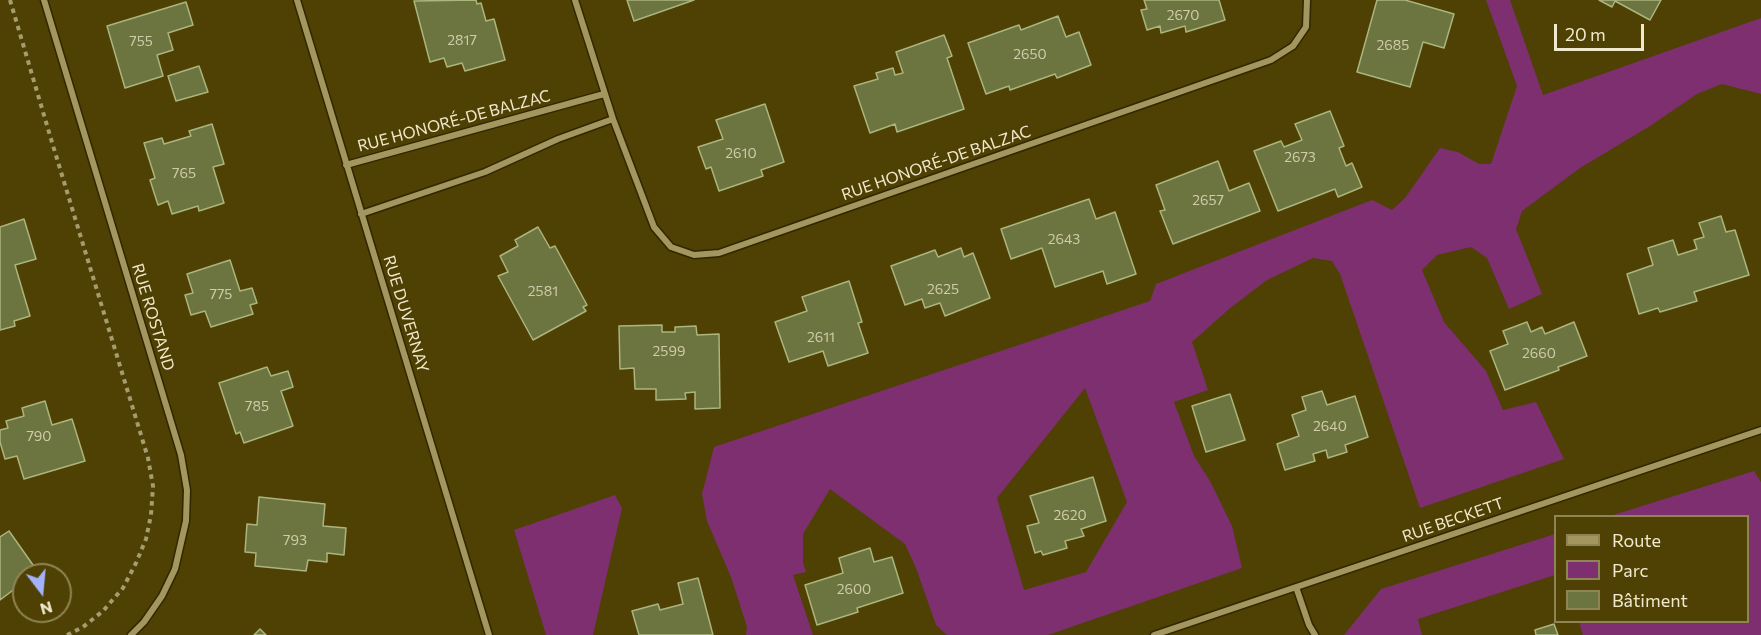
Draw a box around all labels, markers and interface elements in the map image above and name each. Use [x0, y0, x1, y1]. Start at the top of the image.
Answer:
house number: 2670 [1167, 7, 1199, 23]
scale bar [1557, 12, 1647, 50]
text: 20 m [1565, 23, 1606, 45]
house number: 2817 [447, 32, 477, 48]
house number: 755 [129, 33, 153, 49]
house number: 2685 [1377, 37, 1409, 53]
house number: 2650 [1013, 46, 1047, 62]
street label: RUE HONORÉ-DE BALZAC [355, 86, 553, 156]
street label: RUE HONORÉ-DE BALZAC [839, 122, 1033, 204]
house number: 2610 [725, 145, 757, 161]
house number: 2673 [1284, 149, 1316, 165]
house number: 765 [172, 165, 196, 181]
house number: 2657 [1192, 192, 1224, 208]
house number: 2643 [1048, 231, 1080, 247]
street label: RUE DUVERNAY [379, 253, 433, 375]
street label: RUE ROSTAND [128, 261, 178, 373]
house number: 2625 [927, 281, 959, 297]
house number: 2581 [528, 283, 558, 299]
house number: 775 [210, 286, 232, 302]
house number: 2611 [807, 329, 835, 345]
house number: 2599 [653, 343, 685, 359]
house number: 2660 [1522, 345, 1556, 361]
house number: 785 [245, 398, 269, 414]
house number: 2640 [1313, 418, 1347, 434]
house number: 790 [27, 428, 51, 444]
street label: RUE BECKETT [1400, 494, 1506, 546]
house number: 2620 [1053, 507, 1087, 523]
legend [1554, 515, 1749, 623]
text: Route [1612, 529, 1661, 551]
house number: 793 [283, 532, 307, 548]
text: Parc [1612, 559, 1649, 581]
north arrow [12, 563, 72, 623]
house number: 2600 [837, 581, 871, 597]
text: Bâtiment [1612, 589, 1688, 611]
text: N [38, 598, 55, 620]

